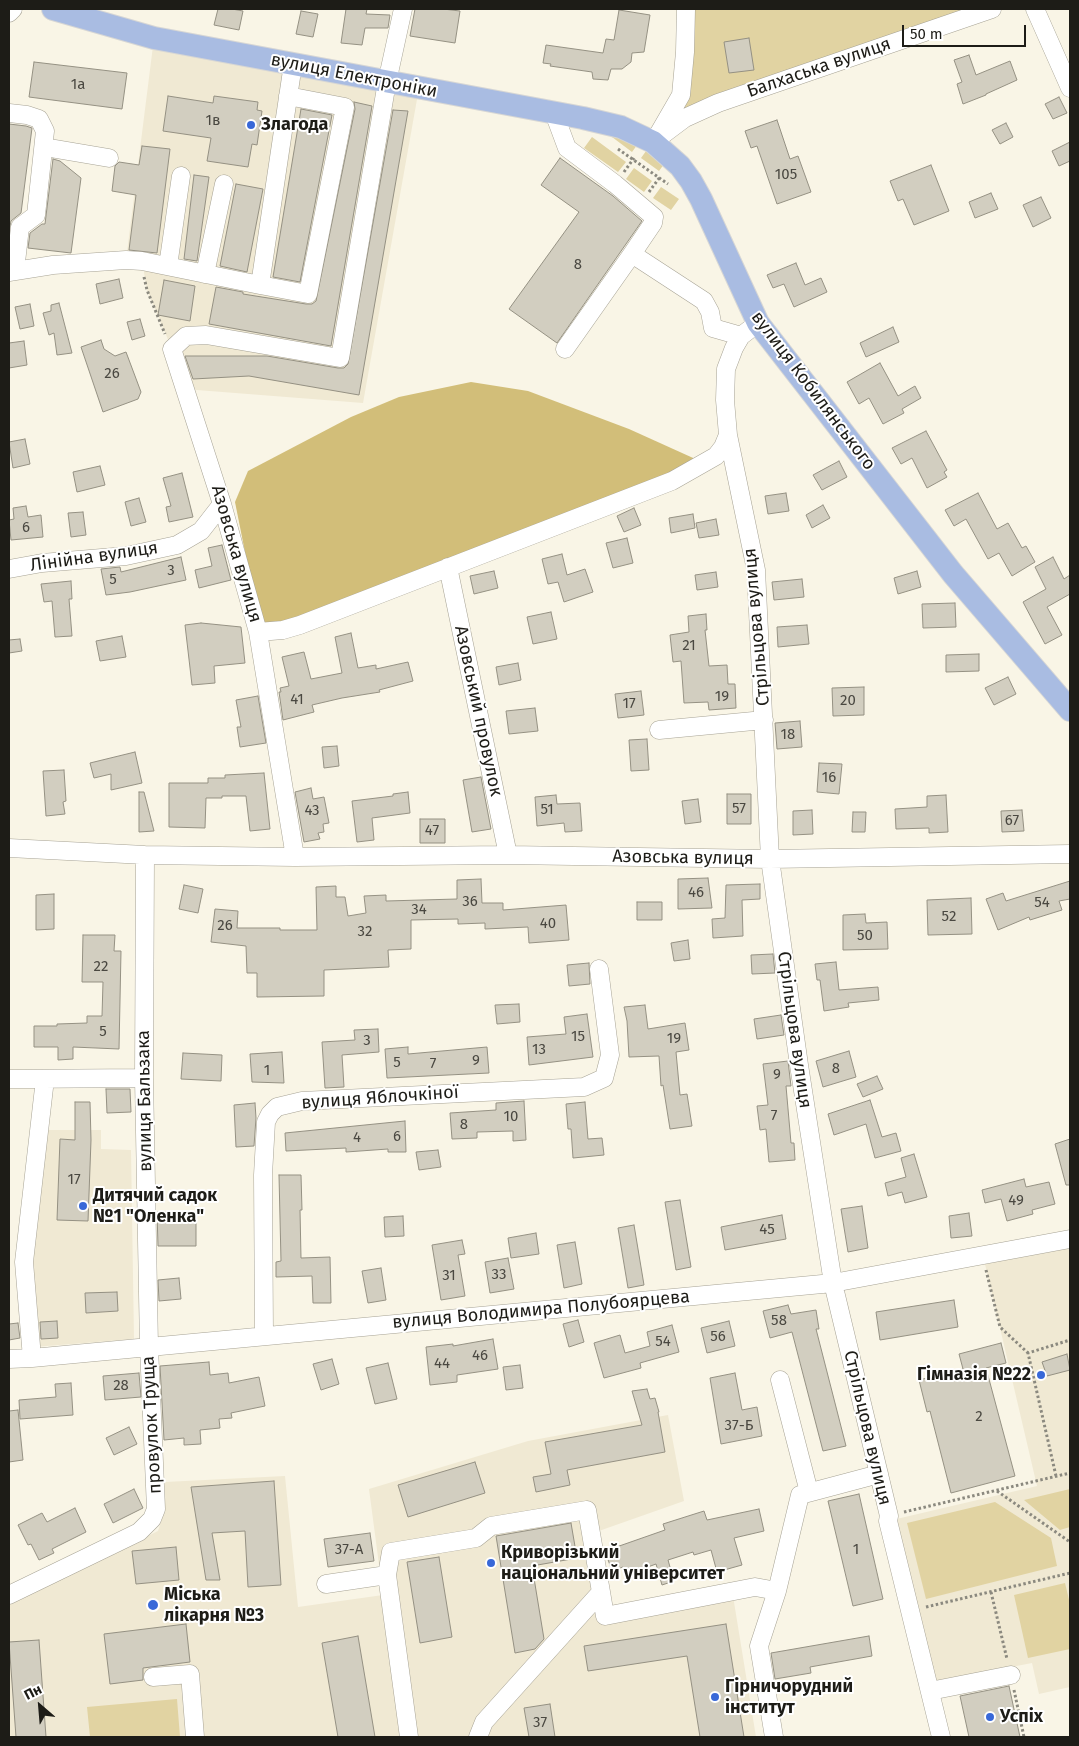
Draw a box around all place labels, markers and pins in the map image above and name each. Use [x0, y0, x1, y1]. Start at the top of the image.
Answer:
place label: Злагода [261, 114, 328, 136]
marker: Злагода [245, 119, 257, 131]
place label: Дитячий садок №1 "Оленка" [93, 1185, 217, 1228]
marker: Дитячий садок №1 "Оленка" [77, 1200, 89, 1212]
place label: Гімназія №22 [917, 1364, 1031, 1386]
marker: Гімназія №22 [1035, 1369, 1047, 1381]
place label: Криворізький національний університет [501, 1542, 725, 1585]
marker: Криворізький національний університет [485, 1557, 497, 1569]
place label: Міська лікарня №3 [164, 1584, 264, 1626]
marker: Міська лікарня №3 [146, 1598, 160, 1612]
place label: Гірничорудний інститут [725, 1676, 853, 1718]
marker: Гірничорудний інститут [709, 1691, 721, 1703]
place label: Успіх [1000, 1706, 1043, 1728]
marker: Успіх [984, 1711, 996, 1723]

